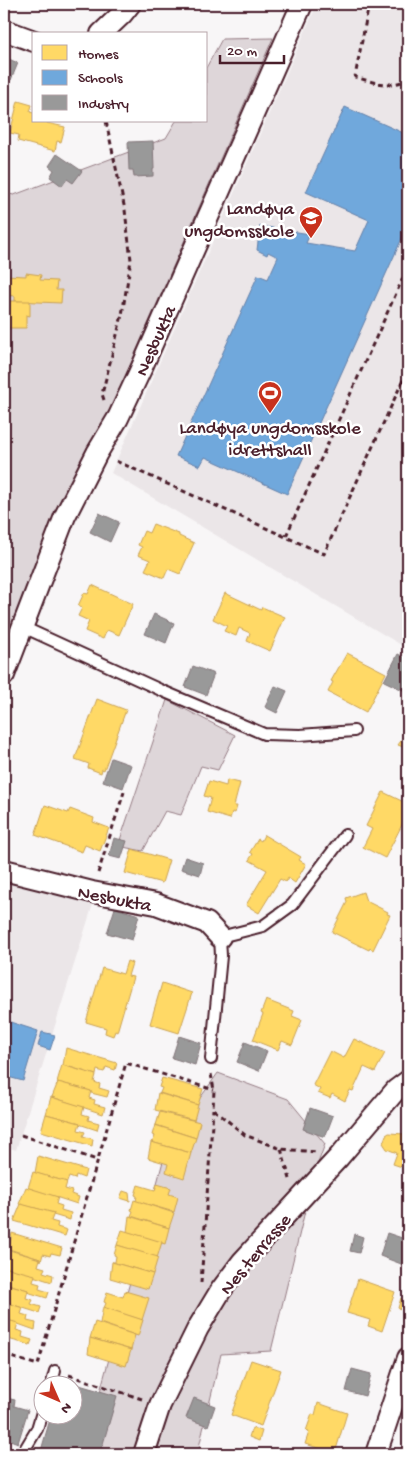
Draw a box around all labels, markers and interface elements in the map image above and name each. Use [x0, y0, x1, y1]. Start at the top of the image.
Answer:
legend [32, 32, 208, 122]
scale bar [220, 32, 283, 64]
text: 20 m [227, 43, 257, 61]
text: Homes [78, 46, 119, 64]
text: Schools [78, 70, 123, 88]
text: Industry [78, 96, 130, 114]
place label: Landøya ungdomsskole [184, 199, 295, 244]
school or university icon: Landøya ungdomsskole [298, 205, 324, 239]
street label: Nesbukta [131, 301, 184, 380]
sports icon: Landøya ungdomsskole idrettshall [257, 380, 283, 414]
place label: Landøya ungdomsskole idrettshall [179, 418, 361, 463]
street label: Nesbukta [75, 882, 155, 919]
street label: Nes terrasse [216, 1210, 297, 1301]
north arrow [32, 1376, 82, 1426]
text: N [56, 1398, 75, 1417]

